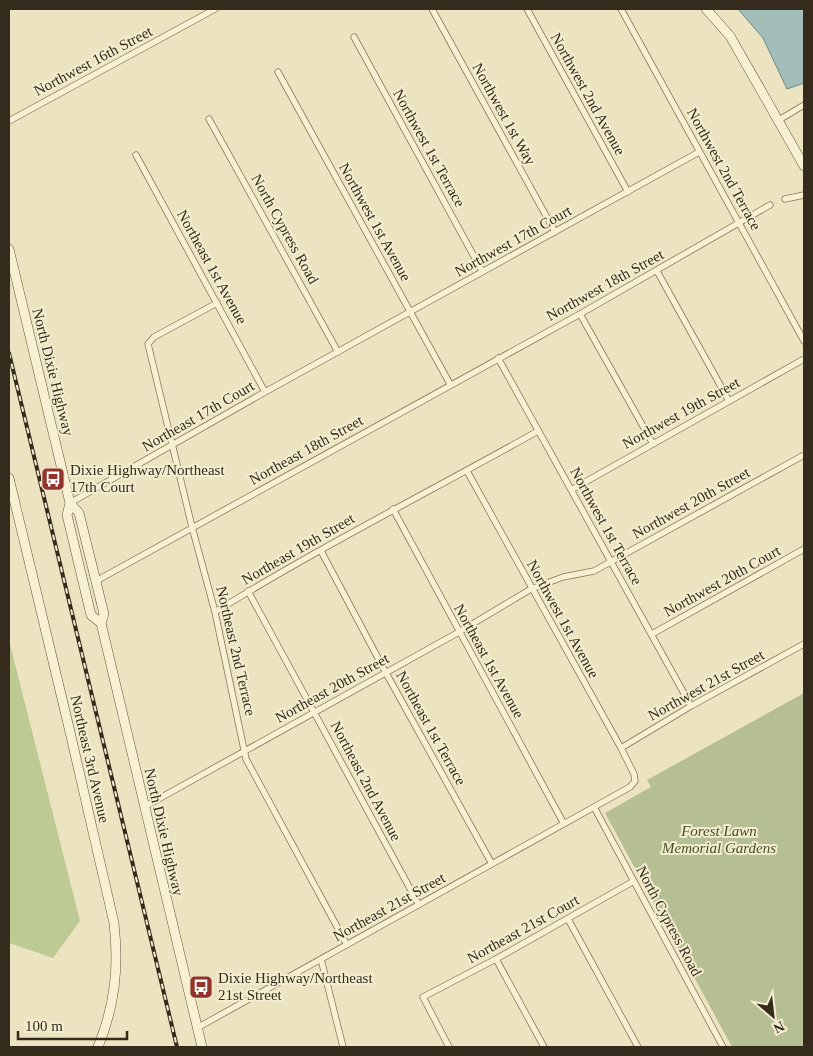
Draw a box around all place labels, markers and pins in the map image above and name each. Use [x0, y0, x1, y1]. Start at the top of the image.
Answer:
place label: Dixie Highway/Northeast 17th Court [70, 462, 225, 495]
bus stop icon: Dixie Highway/Northeast 17th Court [40, 466, 66, 492]
place label: Dixie Highway/Northeast 21st Street [218, 970, 373, 1003]
bus stop icon: Dixie Highway/Northeast 21st Street [188, 974, 214, 1000]

